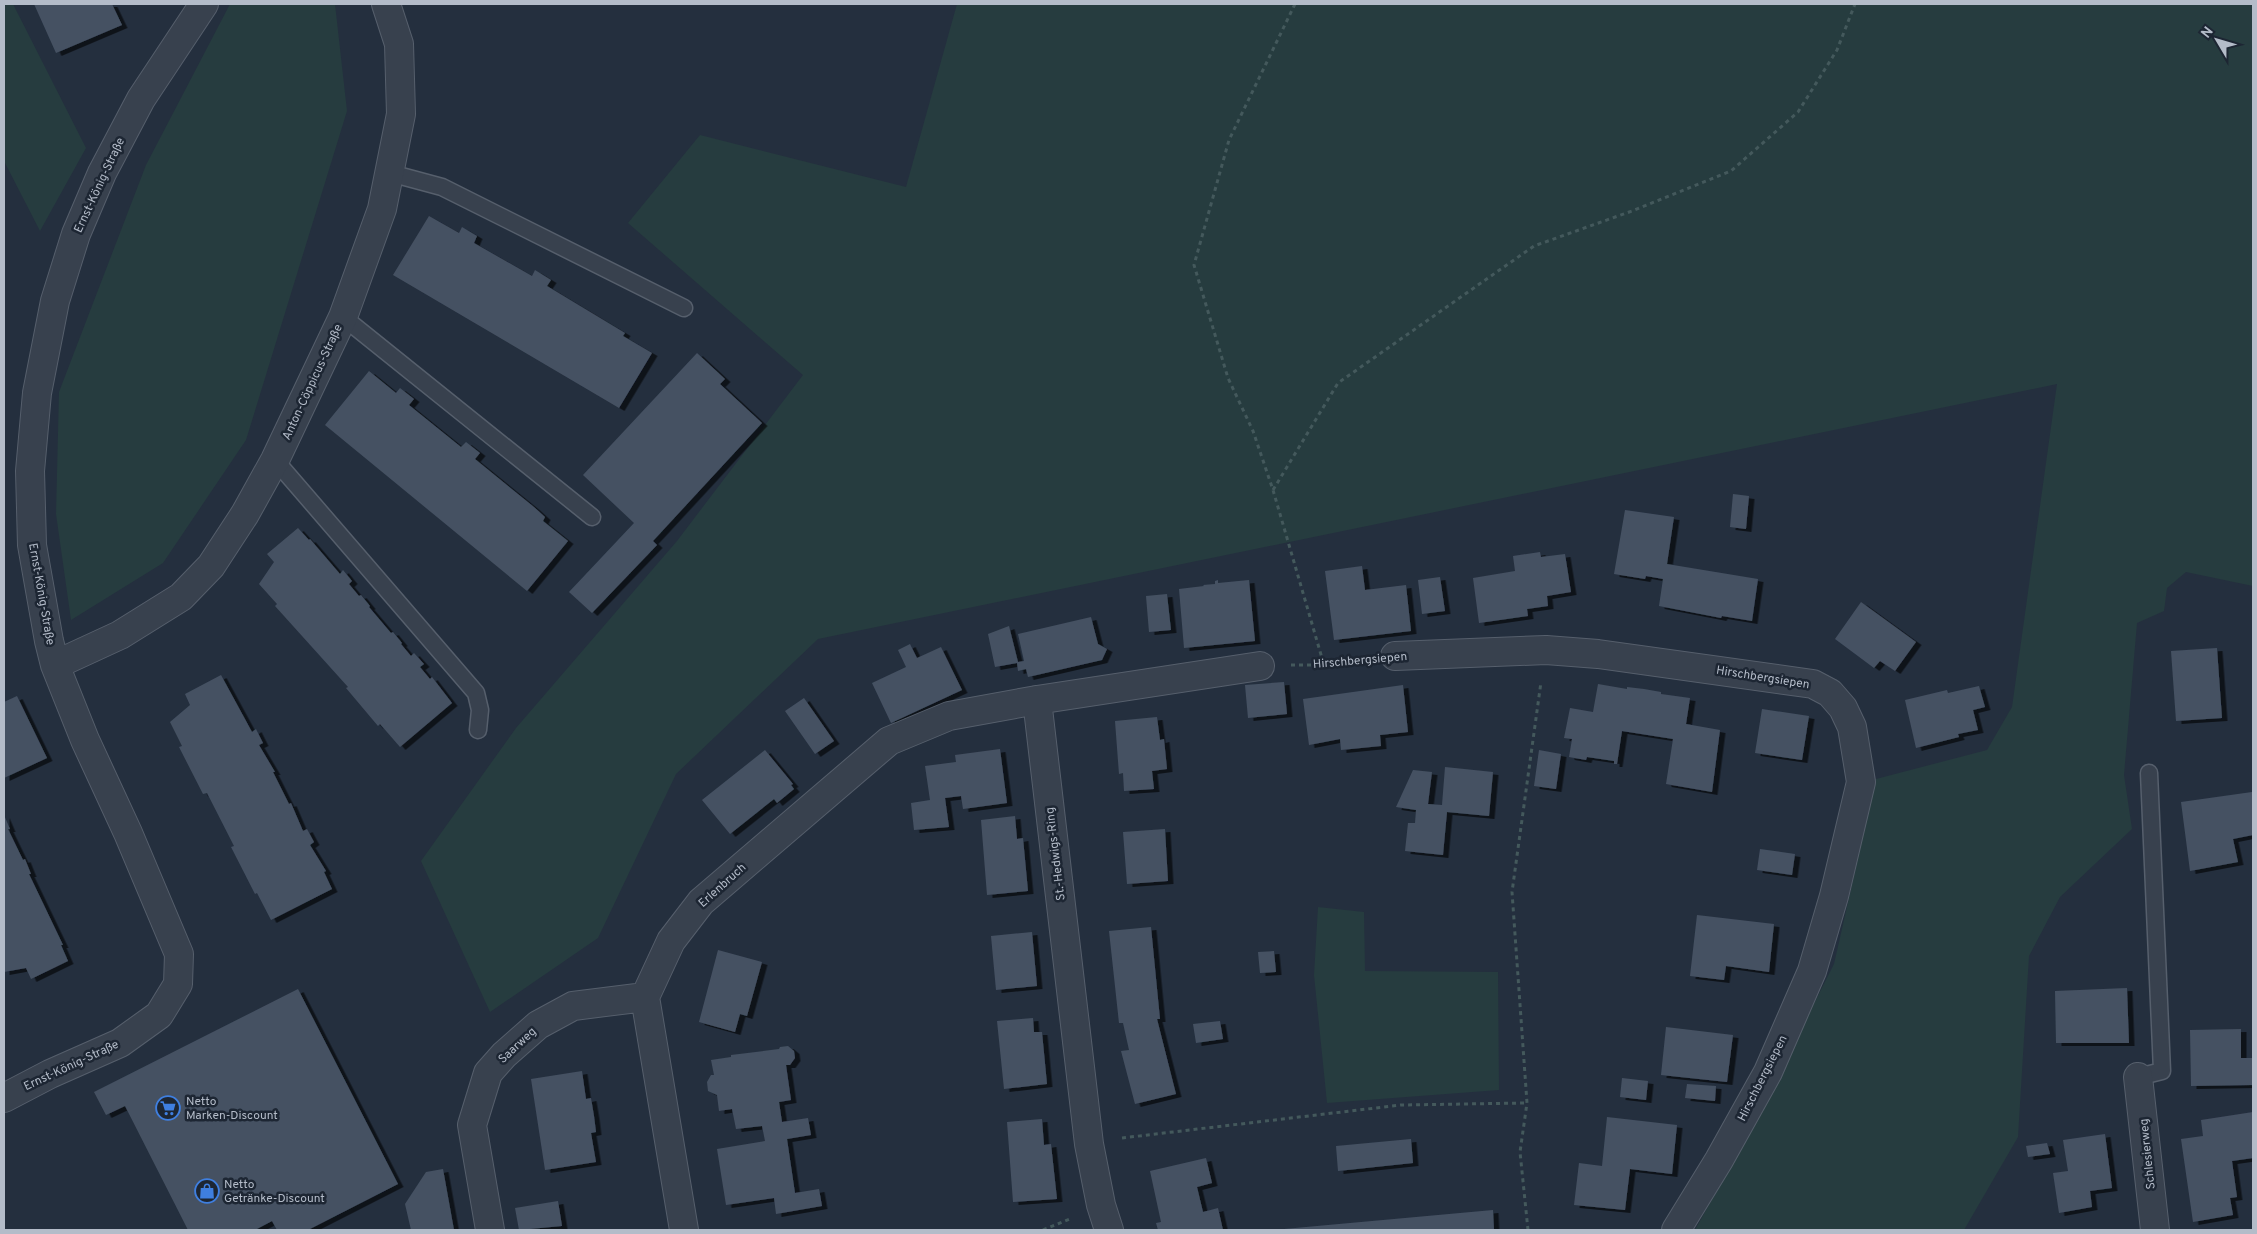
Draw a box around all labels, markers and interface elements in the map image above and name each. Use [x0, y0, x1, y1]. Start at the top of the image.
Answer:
north arrow [2192, 15, 2242, 65]
text: N [2198, 24, 2218, 42]
street label: Ernst-König-Straße [71, 135, 129, 236]
street label: Anton-Cöppicus-Straße [279, 322, 347, 443]
street label: Ernst-König-Straße [24, 542, 58, 646]
street label: Hirschbergsiepen [1312, 649, 1408, 673]
street label: Hirschbergsiepen [1715, 663, 1811, 693]
street label: St.-Hedwigs-Ring [1042, 806, 1070, 901]
street label: Erlenbruch [695, 860, 750, 911]
street label: Saarweg [495, 1024, 540, 1067]
street label: Hirschbergsiepen [1734, 1033, 1791, 1124]
street label: Ernst-König-Straße [21, 1037, 122, 1095]
place label: Netto Marken-Discount [186, 1094, 278, 1124]
supermarket icon: Netto Marken-Discount [155, 1095, 181, 1121]
street label: Schlesierweg [2136, 1118, 2160, 1190]
place label: Netto Getränke-Discount [224, 1177, 325, 1207]
shop icon: Netto Getränke-Discount [194, 1178, 220, 1204]

